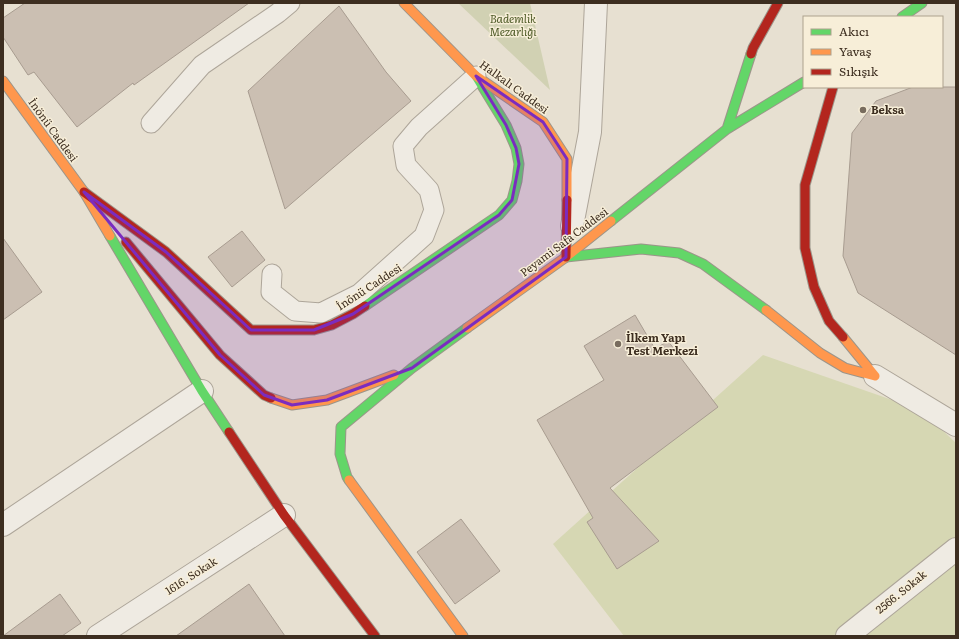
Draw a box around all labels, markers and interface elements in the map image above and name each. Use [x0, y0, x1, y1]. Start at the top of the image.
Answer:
park label: Bademlik Mezarlığı [489, 10, 537, 39]
legend [803, 16, 943, 88]
text: Akıcı [839, 22, 869, 40]
text: Yavaş [839, 42, 872, 60]
street label: Halkalı Caddesi [477, 56, 553, 117]
text: Sıkışık [839, 62, 879, 80]
street label: İnönü Caddesi [25, 94, 83, 165]
place label: Beksa [871, 101, 905, 117]
marker: Beksa [858, 105, 868, 115]
street label: Peyami Safa Caddesi [516, 203, 611, 280]
street label: İnönü Caddesi [333, 259, 405, 313]
place label: İlkem Yapı Test Merkezi [626, 329, 698, 358]
marker: İlkem Yapı Test Merkezi [613, 339, 623, 349]
street label: 1616. Sokak [161, 552, 220, 598]
street label: 2566. Sokak [872, 566, 929, 617]

